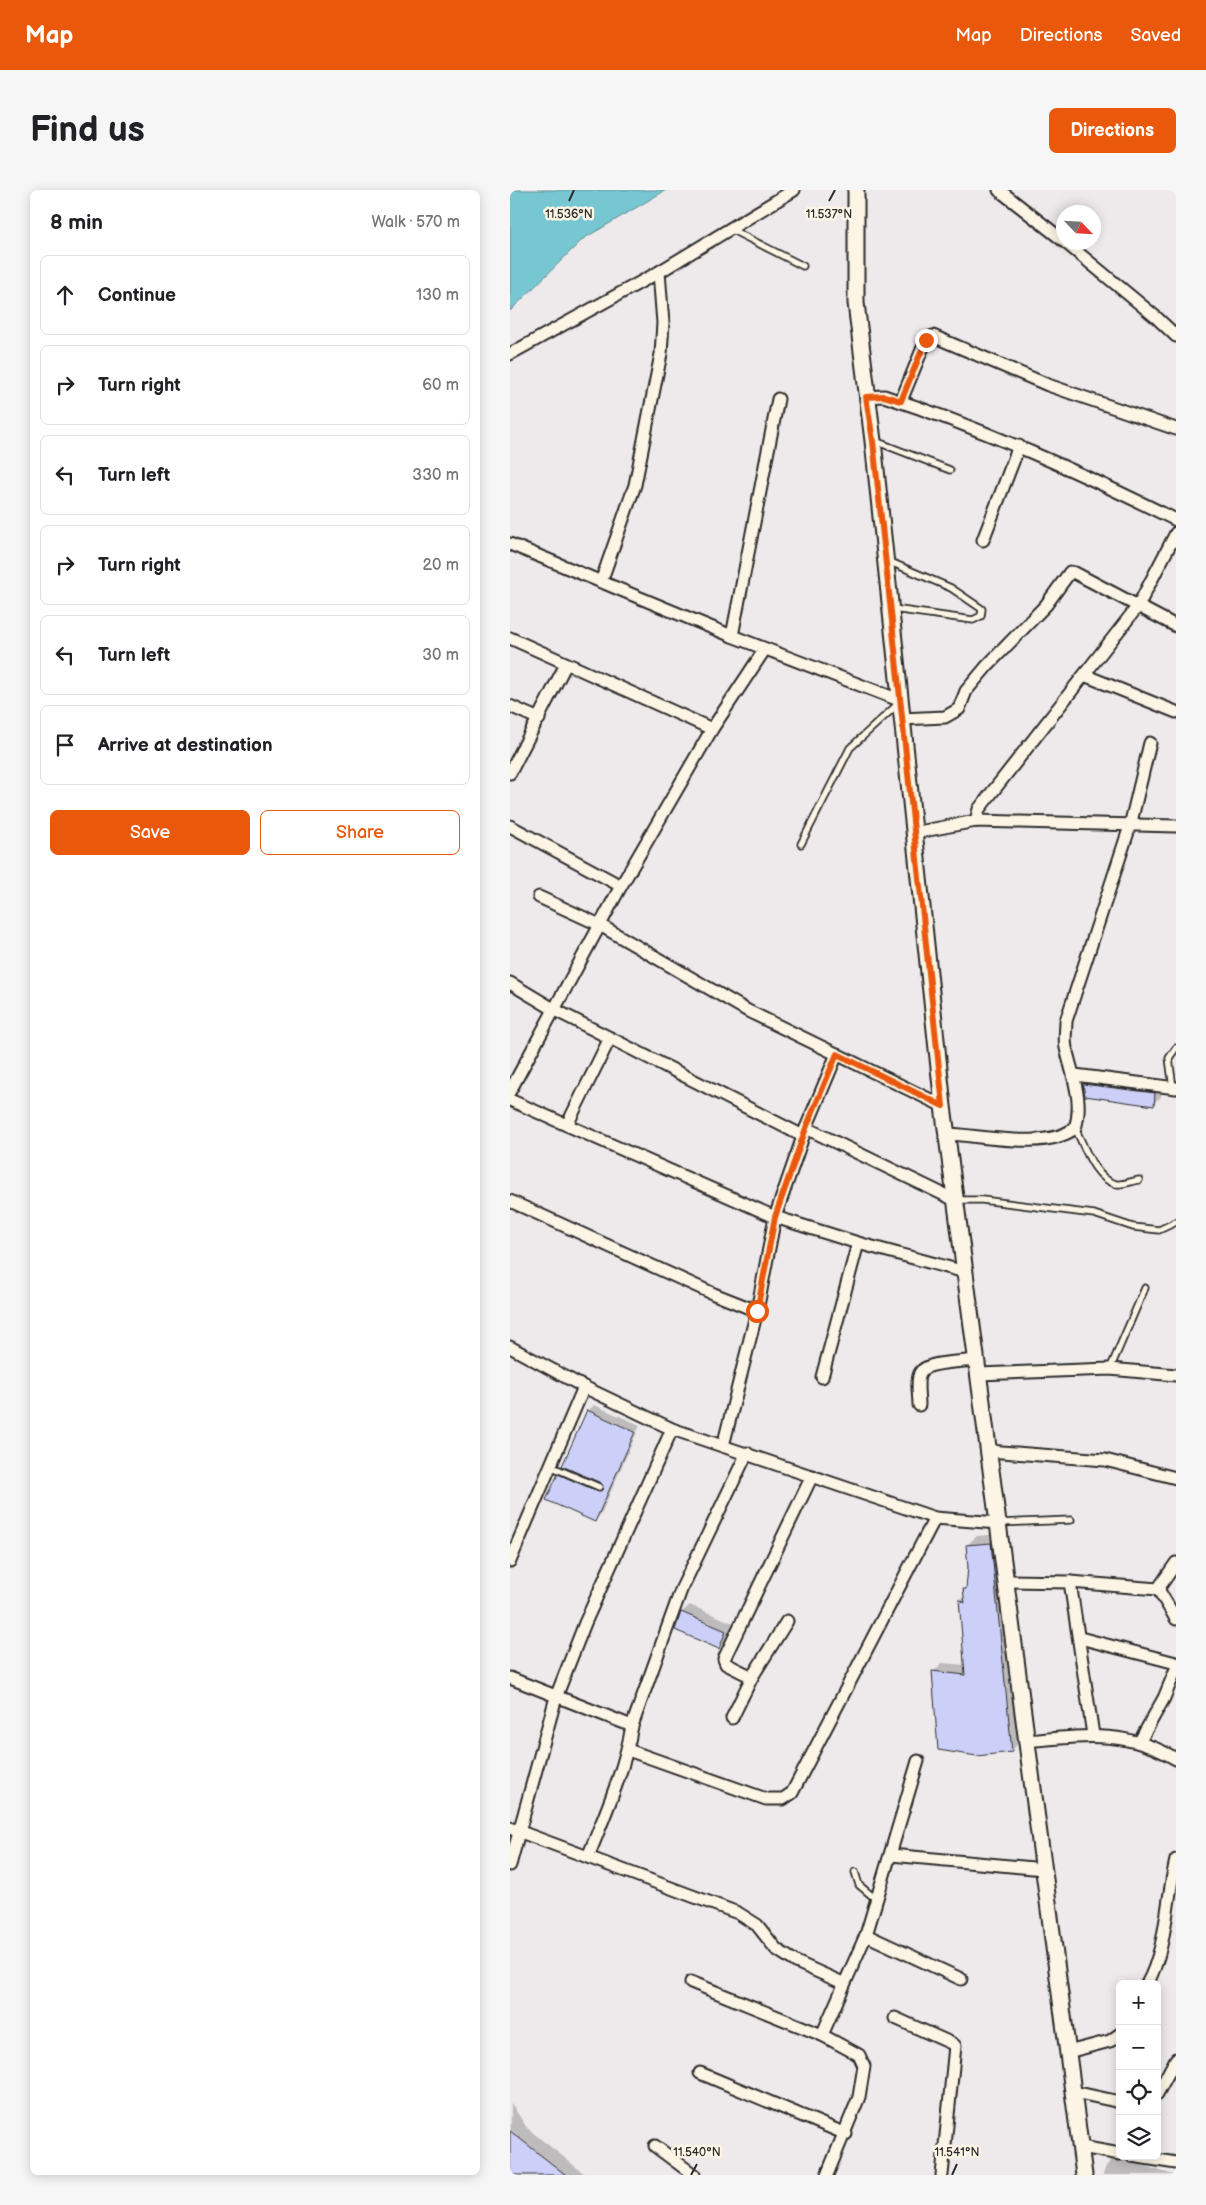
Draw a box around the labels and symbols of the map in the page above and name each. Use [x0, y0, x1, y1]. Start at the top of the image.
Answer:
north arrow [1056, 205, 1101, 250]
text: 11.536°N [545, 207, 593, 222]
text: 11.537°N [806, 207, 852, 222]
route end [915, 329, 938, 352]
route start [746, 1300, 769, 1323]
text: 11.540°N [673, 2145, 721, 2160]
text: 11.541°N [934, 2145, 980, 2160]

